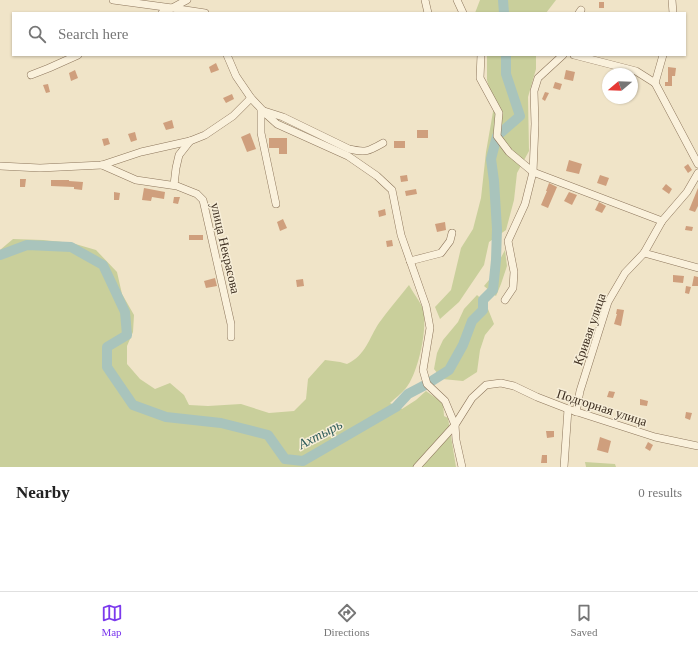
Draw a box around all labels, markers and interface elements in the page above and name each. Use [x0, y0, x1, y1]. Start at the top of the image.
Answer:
search box [12, 12, 686, 56]
icon: search [26, 23, 48, 45]
text: Search here [58, 26, 128, 42]
north arrow [602, 68, 638, 104]
street label: улица Некрасова [208, 201, 243, 295]
street label: Кривая улица [570, 291, 609, 367]
street label: Подгорная улица [555, 386, 649, 429]
water label: Ахтырь [295, 417, 345, 453]
text: Nearby [16, 483, 70, 502]
text: 0 results [638, 485, 682, 500]
tab: Map [101, 602, 123, 638]
tab: Directions [324, 602, 369, 638]
tab: Saved [571, 602, 597, 638]

